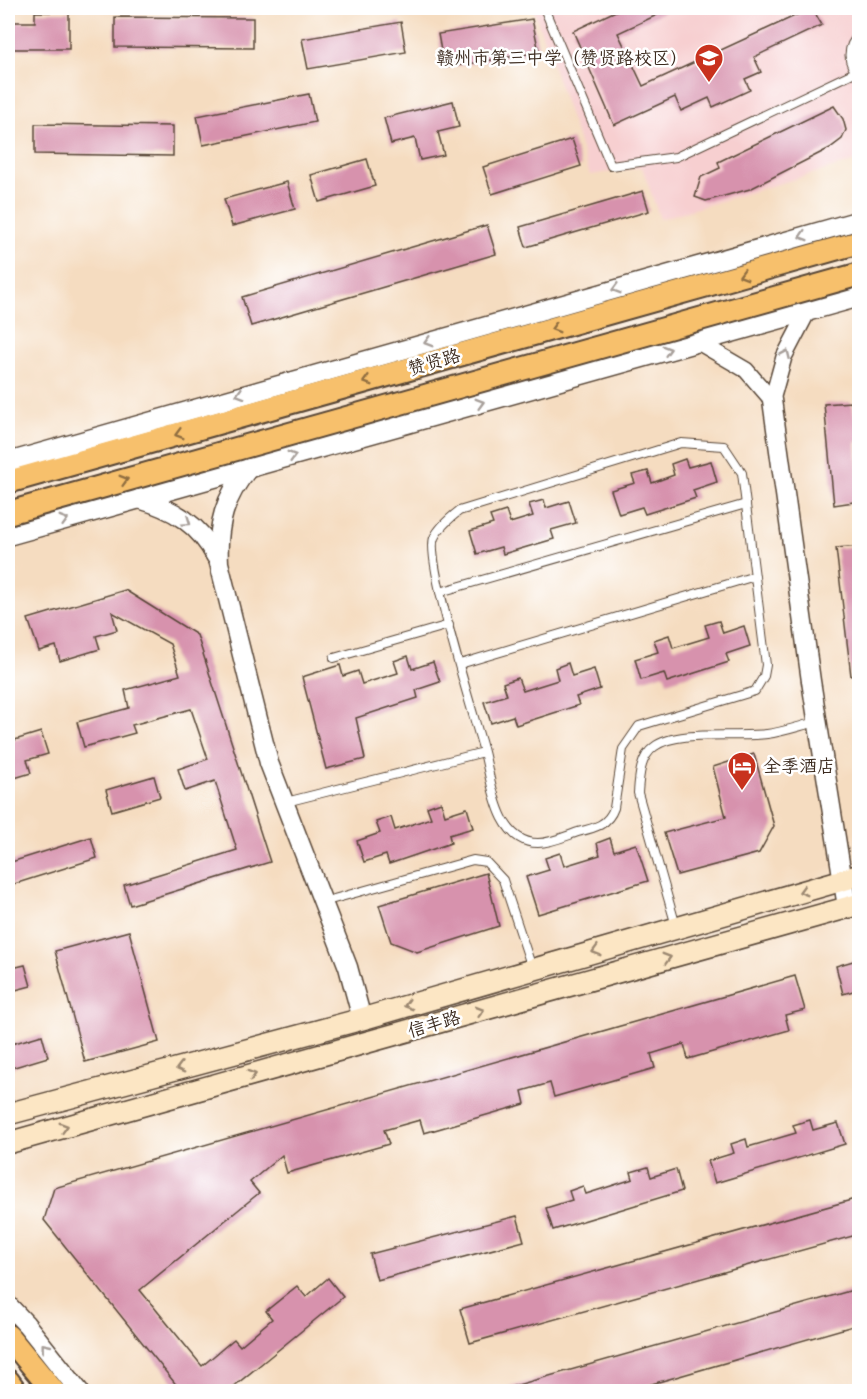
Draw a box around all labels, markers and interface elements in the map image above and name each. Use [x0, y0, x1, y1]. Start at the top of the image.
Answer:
school or university icon: 赣州市第三中学（赞贤路校区） [693, 42, 725, 84]
place label: 赣州市第三中学（赞贤路校区） [436, 46, 688, 69]
one-way arrow [798, 229, 809, 241]
one-way arrow [738, 268, 748, 280]
one-way arrow [611, 282, 621, 295]
one-way arrow [550, 321, 561, 333]
one-way arrow [423, 335, 434, 347]
street label: 赞贤路 [405, 343, 463, 380]
one-way arrow [662, 345, 672, 358]
one-way arrow [779, 349, 791, 360]
one-way arrow [362, 374, 373, 386]
one-way arrow [235, 387, 245, 400]
one-way arrow [474, 398, 484, 410]
one-way arrow [175, 427, 185, 439]
one-way arrow [286, 451, 297, 463]
one-way arrow [119, 475, 129, 488]
one-way arrow [59, 515, 69, 528]
one-way arrow [180, 515, 191, 526]
hotel icon: 全季酒店 [726, 750, 758, 792]
place label: 全季酒店 [763, 754, 835, 777]
one-way arrow [798, 884, 809, 896]
one-way arrow [591, 944, 602, 956]
one-way arrow [662, 953, 672, 965]
one-way arrow [404, 998, 414, 1010]
street label: 信丰路 [405, 1005, 463, 1042]
one-way arrow [475, 1005, 485, 1018]
one-way arrow [175, 1060, 185, 1073]
one-way arrow [246, 1069, 256, 1082]
one-way arrow [59, 1122, 69, 1135]
one-way arrow [41, 1343, 52, 1354]

